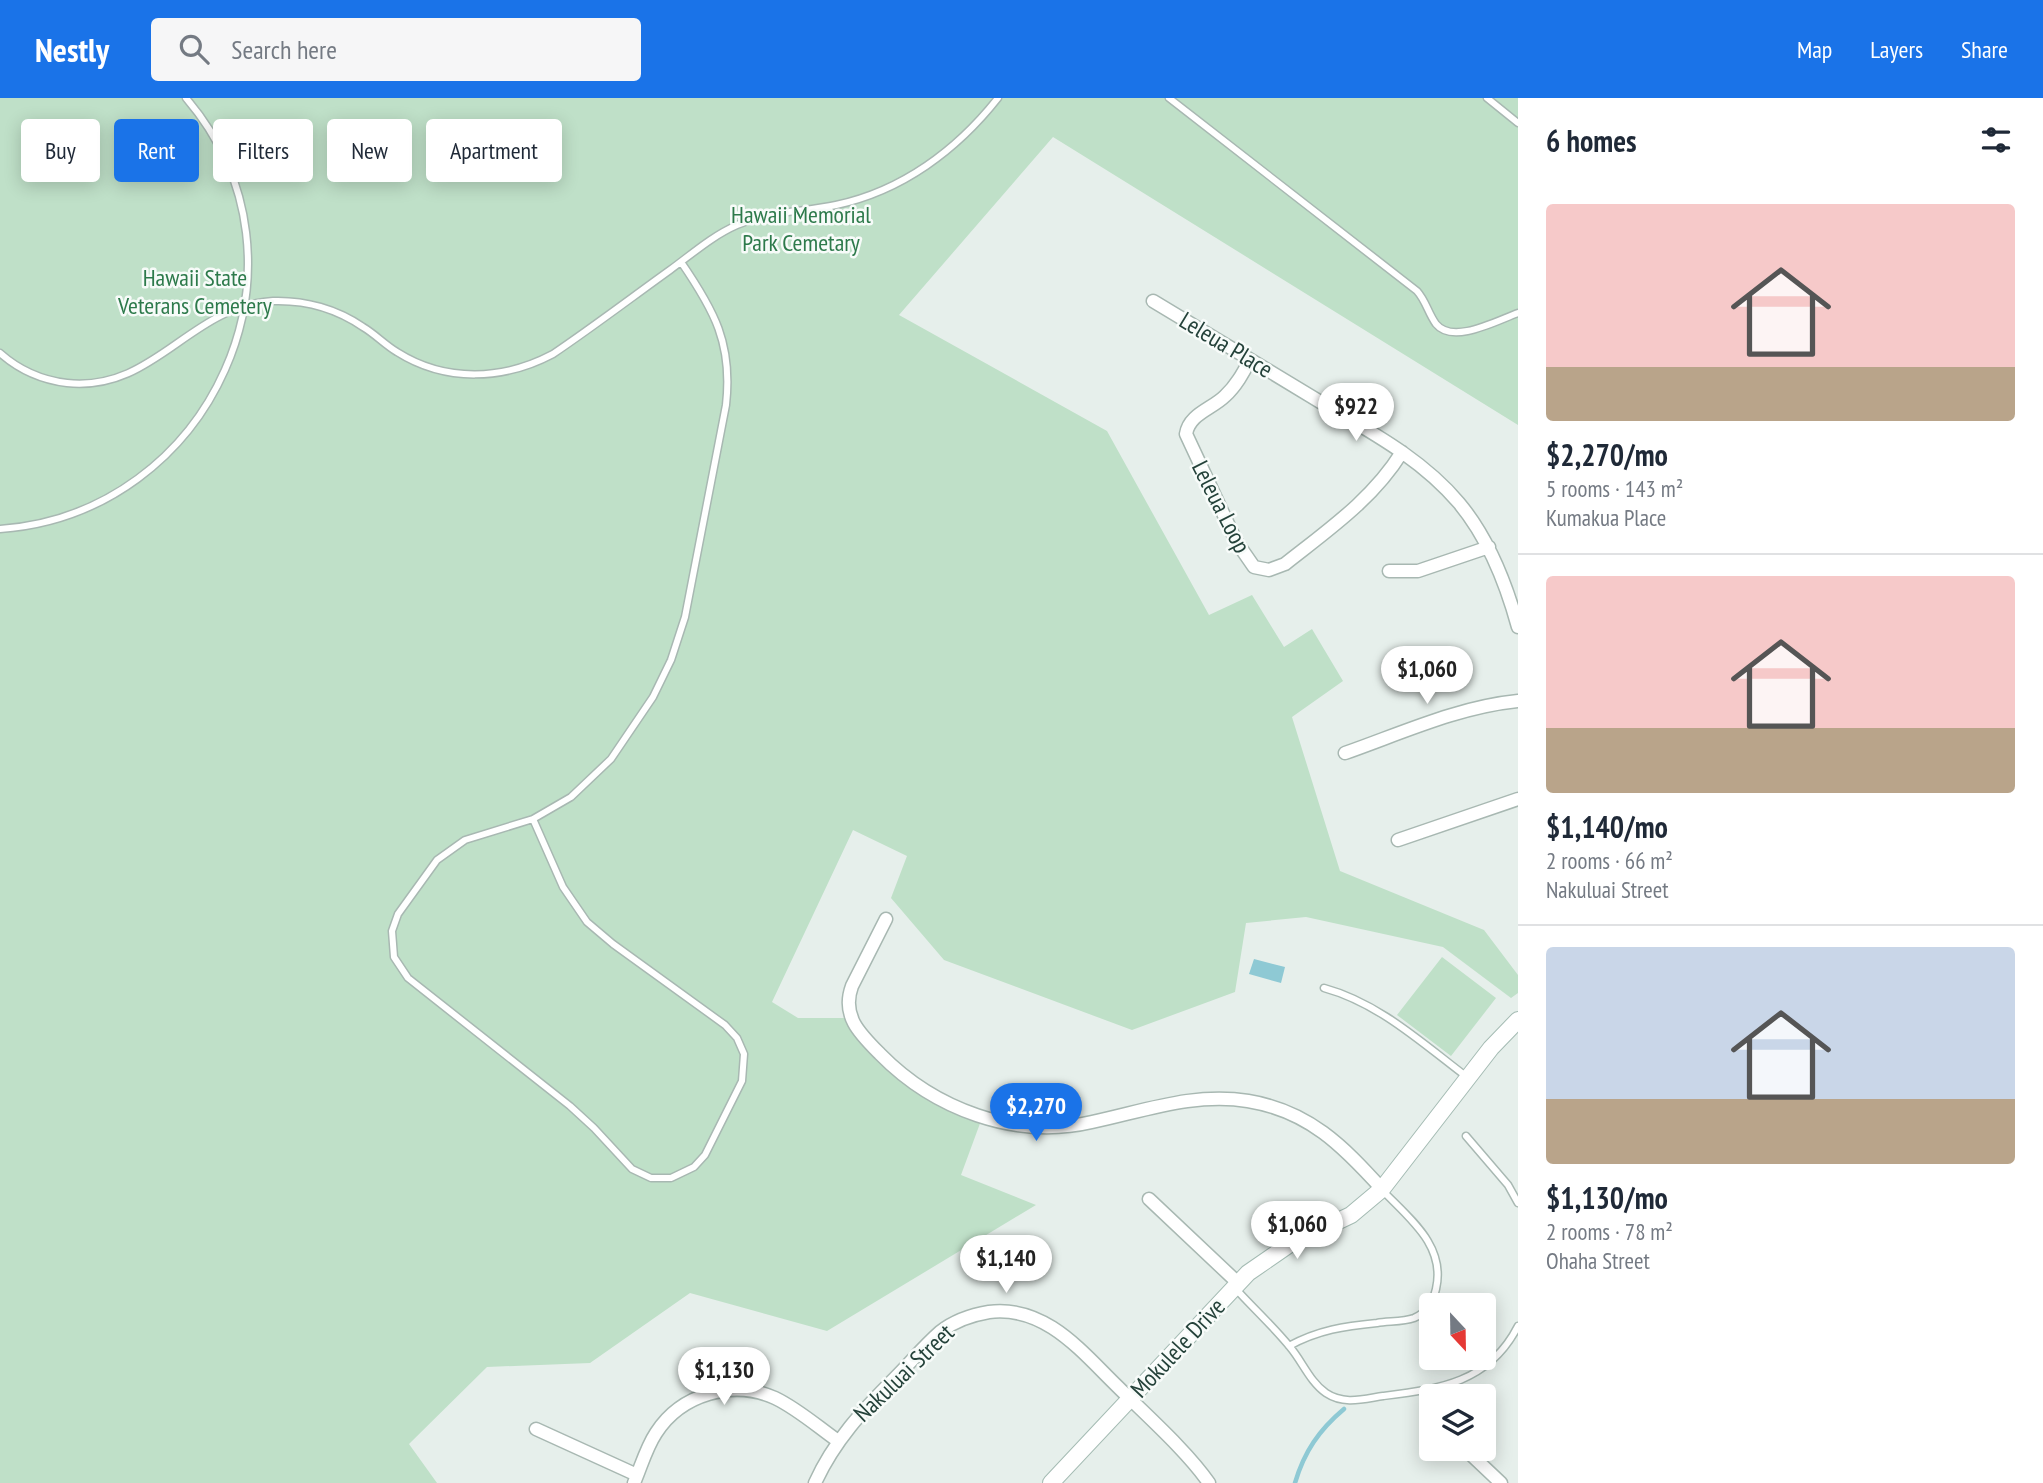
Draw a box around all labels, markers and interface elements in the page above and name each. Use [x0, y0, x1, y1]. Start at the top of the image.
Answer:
search box [151, 18, 641, 81]
text: Nestly [35, 28, 109, 71]
icon: search [175, 30, 213, 68]
text: Search here [231, 33, 337, 66]
text: Map [1797, 34, 1832, 65]
text: Layers [1870, 34, 1923, 65]
text: Share [1961, 34, 2008, 65]
chip: Buy [21, 119, 100, 182]
chip: Rent [114, 119, 199, 182]
chip: Filters [213, 119, 313, 182]
chip: New [327, 119, 412, 182]
chip: Apartment [426, 119, 562, 182]
text: 6 homes [1546, 121, 1637, 160]
icon: filters [1977, 121, 2015, 159]
park label: Hawaii Memorial Park Cemetary [731, 199, 871, 258]
icon: home [1718, 249, 1844, 375]
park label: Hawaii State Veterans Cemetery [117, 262, 272, 321]
street label: Leleua Place [1174, 305, 1279, 385]
pin: $922 [1315, 384, 1397, 443]
text: $922 [1334, 391, 1378, 420]
text: $2,270/mo [1546, 435, 1668, 474]
street label: Leleua Loop [1185, 455, 1258, 558]
text: 5 rooms · 143 m² [1546, 474, 1683, 503]
text: Kumakua Place [1546, 503, 1666, 532]
icon: home [1718, 621, 1844, 747]
pin: $1,060 [1370, 646, 1484, 706]
text: $1,060 [1397, 654, 1457, 683]
text: $1,140/mo [1546, 807, 1668, 846]
text: 2 rooms · 66 m² [1546, 846, 1673, 875]
text: Nakuluai Street [1546, 875, 1669, 904]
icon: home [1718, 992, 1844, 1118]
pin: $2,270 [979, 1084, 1093, 1143]
text: $2,270 [1006, 1091, 1066, 1120]
text: $1,130/mo [1546, 1178, 1668, 1217]
pin: $1,060 [1240, 1202, 1354, 1261]
text: $1,060 [1267, 1209, 1327, 1238]
text: 2 rooms · 78 m² [1546, 1217, 1673, 1246]
pin: $1,140 [949, 1236, 1063, 1295]
text: $1,140 [976, 1243, 1036, 1272]
text: Ohaha Street [1546, 1246, 1650, 1275]
street label: Mokulele Drive [1124, 1291, 1232, 1404]
north arrow [1419, 1293, 1496, 1370]
map controls [1419, 1293, 1496, 1461]
street label: Nakuluai Street [847, 1317, 961, 1428]
pin: $1,130 [667, 1348, 781, 1407]
text: $1,130 [694, 1355, 754, 1384]
button: layers [1419, 1384, 1496, 1461]

